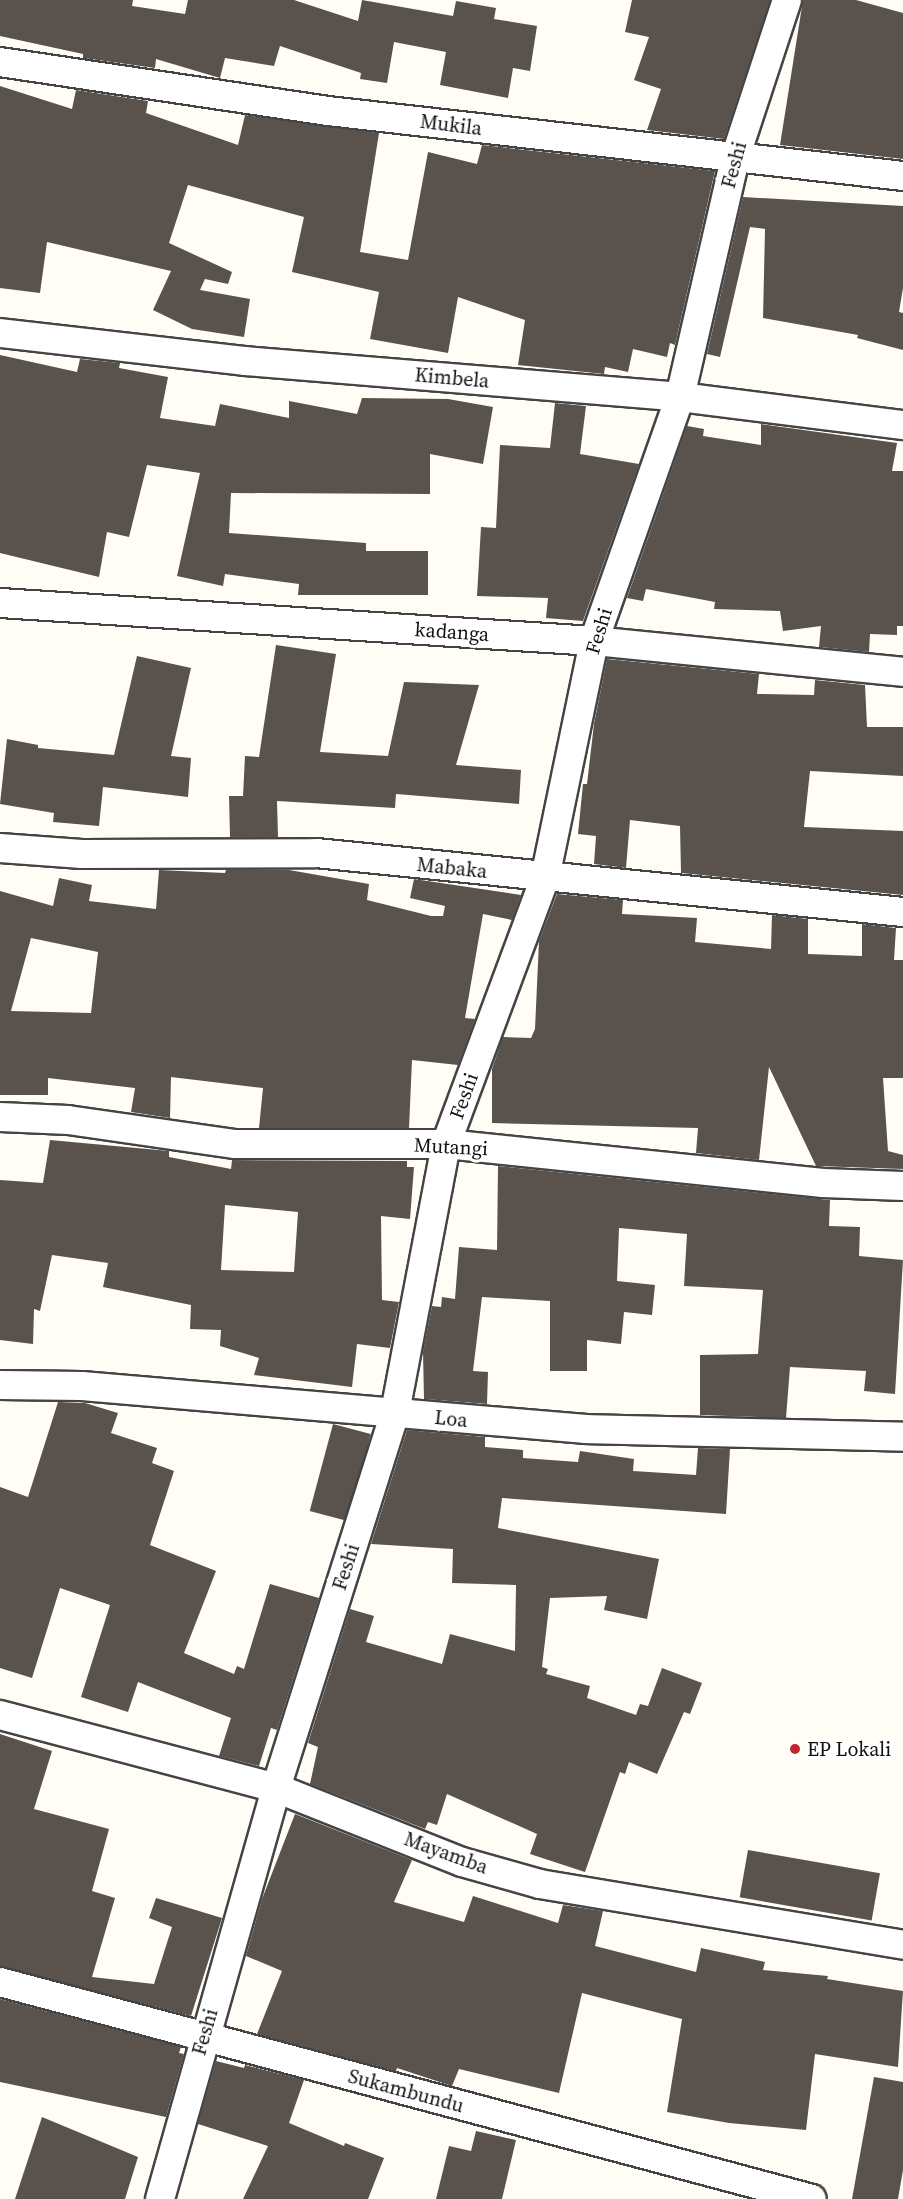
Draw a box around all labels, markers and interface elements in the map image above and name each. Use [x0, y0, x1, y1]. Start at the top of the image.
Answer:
street label: Mukila [419, 109, 483, 141]
street label: Feshi [716, 139, 752, 191]
street label: Kimbela [414, 363, 490, 393]
street label: Feshi [581, 605, 617, 657]
street label: kadanga [414, 617, 490, 647]
street label: Mabaka [416, 852, 488, 884]
street label: Feshi [445, 1070, 483, 1122]
street label: Mutangi [413, 1133, 489, 1161]
street label: Loa [433, 1405, 469, 1433]
street label: Feshi [327, 1541, 365, 1593]
place label: EP Lokali [807, 1737, 891, 1761]
marker: EP Lokali [788, 1742, 802, 1756]
street label: Mayamba [401, 1827, 491, 1879]
street label: Feshi [187, 2006, 223, 2058]
street label: Sukambundu [346, 2064, 466, 2118]

